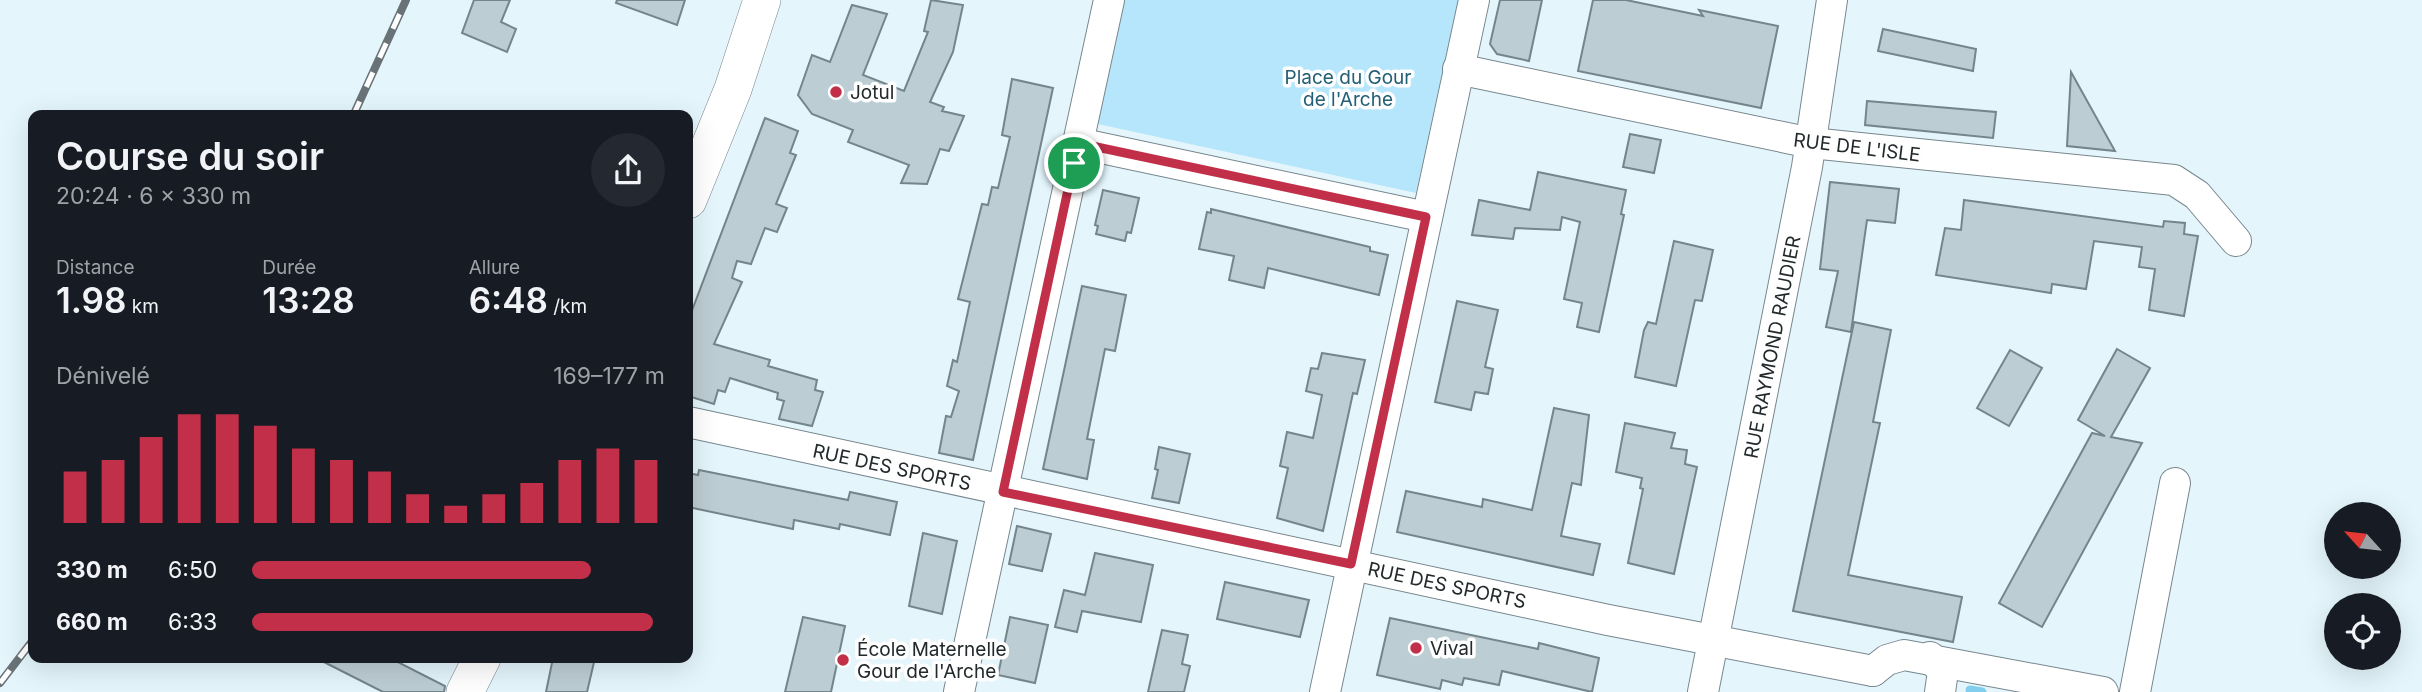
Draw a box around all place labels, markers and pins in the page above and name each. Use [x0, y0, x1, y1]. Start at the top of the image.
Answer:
place label: Jotul [850, 81, 894, 104]
marker: Jotul [828, 84, 844, 100]
pin [1044, 133, 1104, 193]
place label: École Maternelle Gour de l'Arche [857, 637, 1007, 683]
place label: Vival [1430, 637, 1474, 660]
marker: Vival [1408, 640, 1424, 656]
marker: École Maternelle Gour de l'Arche [835, 652, 851, 668]

